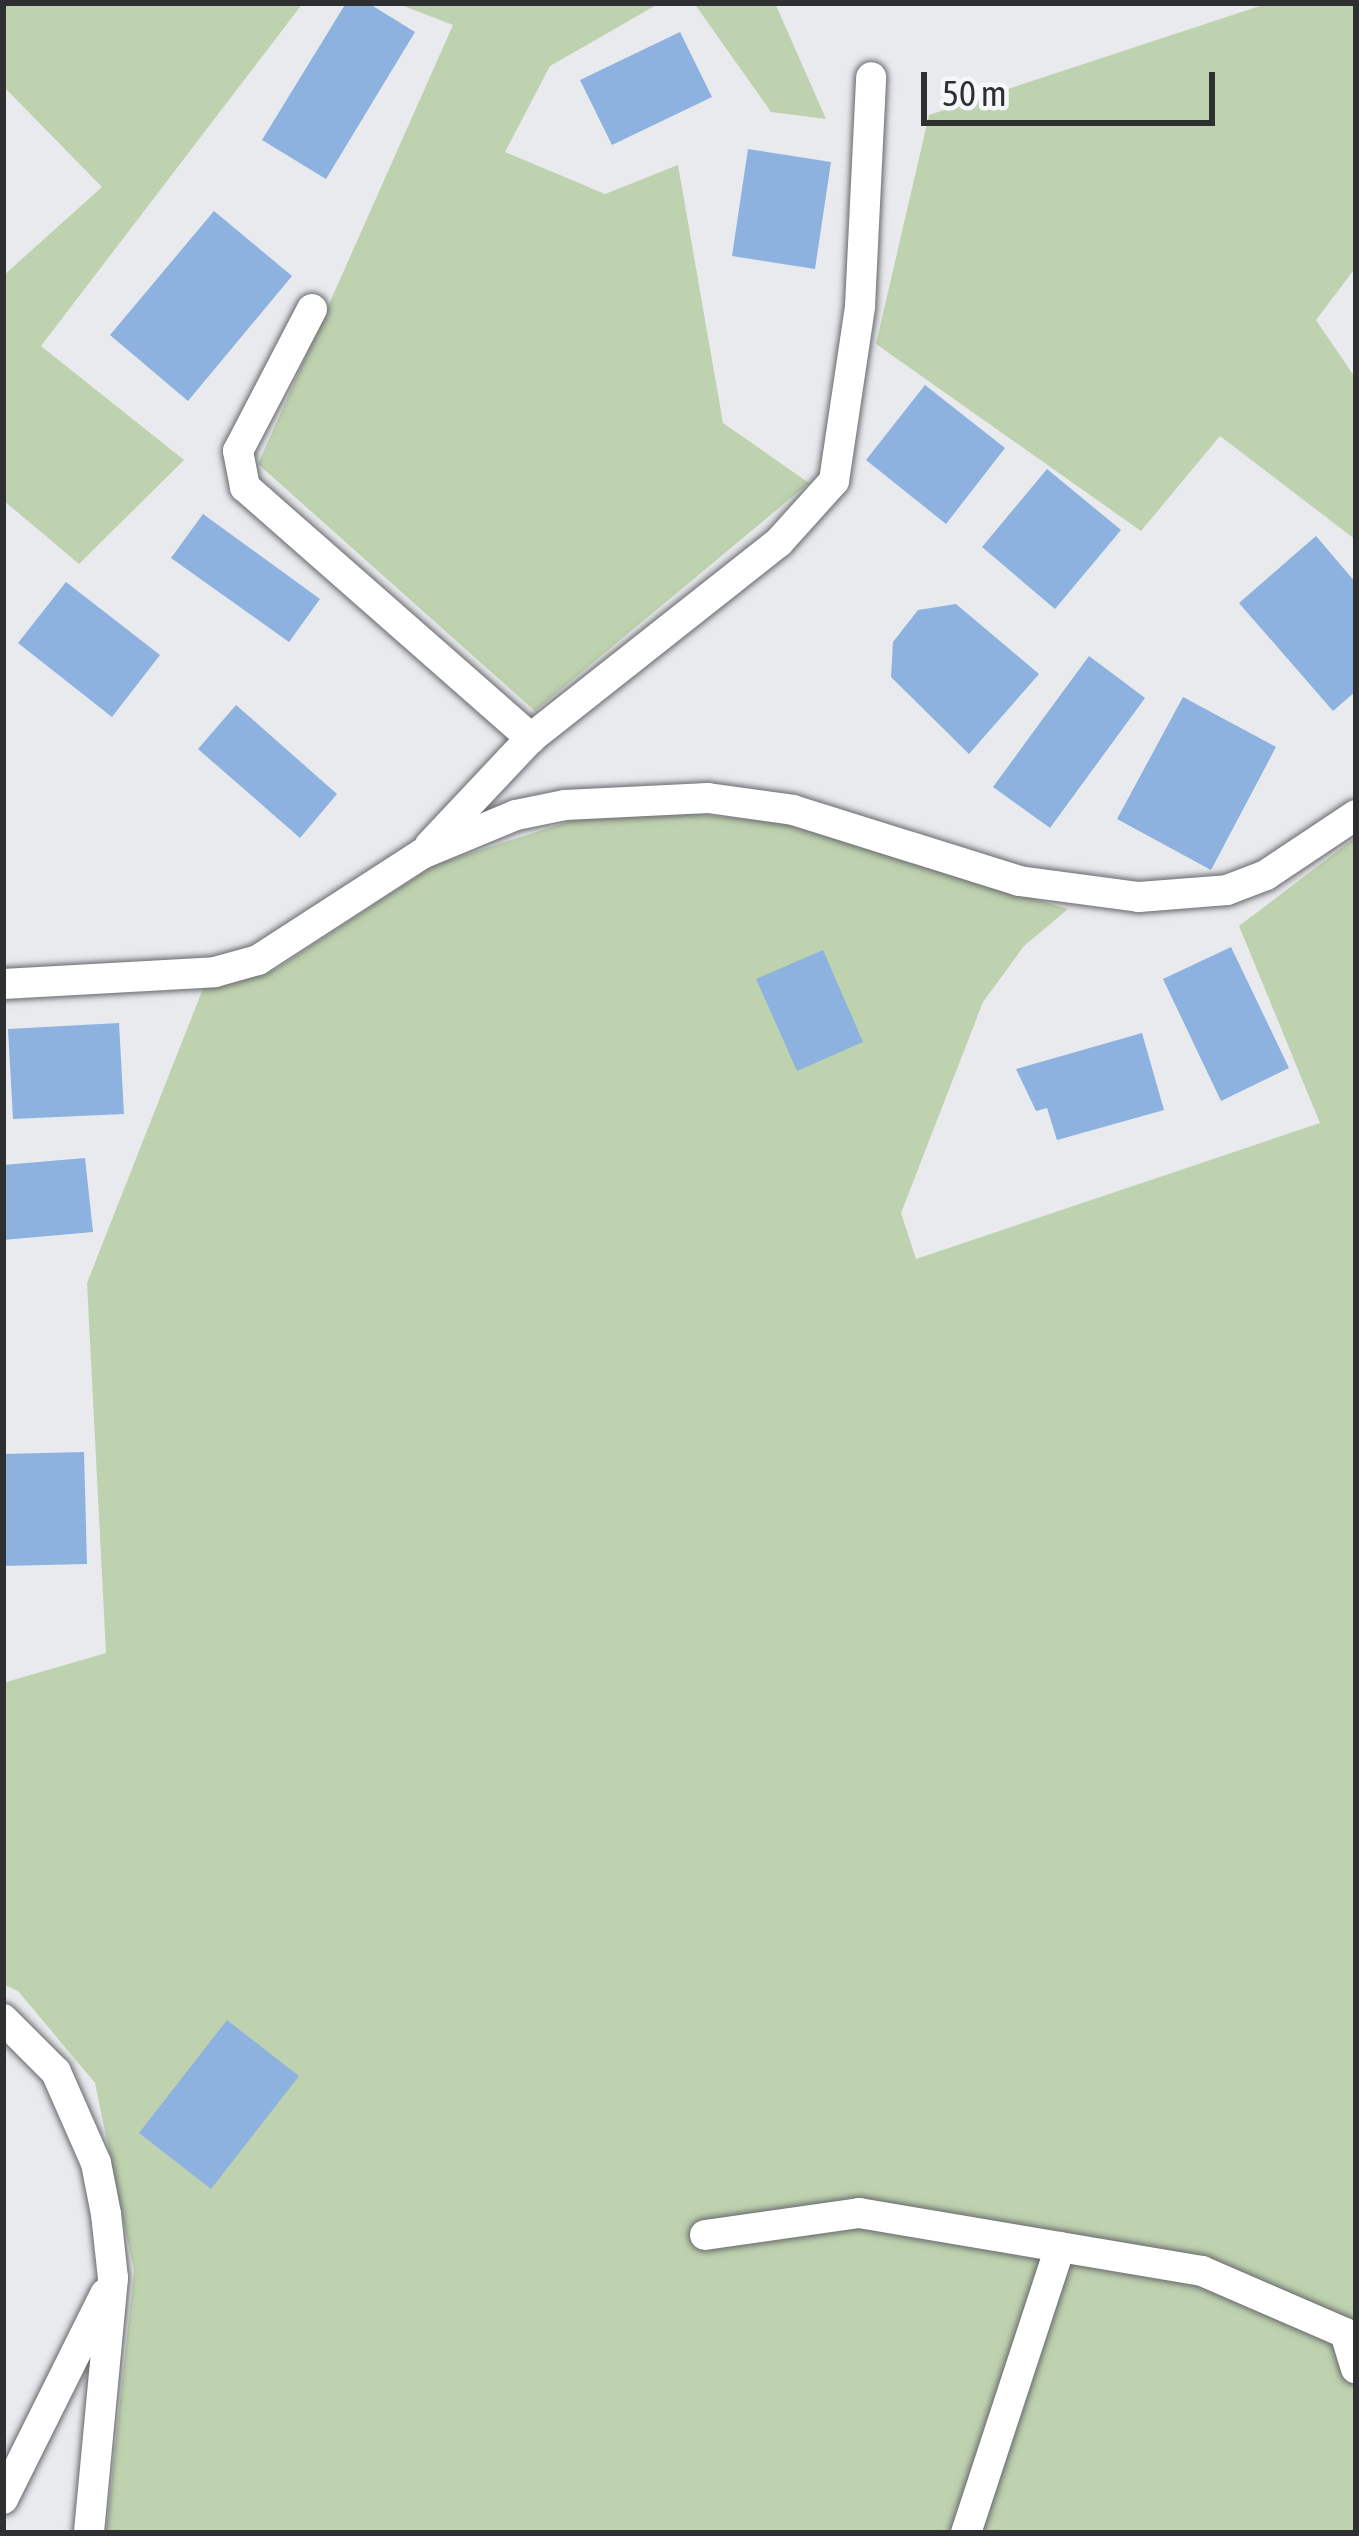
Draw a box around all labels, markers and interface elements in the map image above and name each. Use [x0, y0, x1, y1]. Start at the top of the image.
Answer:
scale bar [927, 48, 1221, 122]
text: 50 m [942, 72, 1007, 114]

